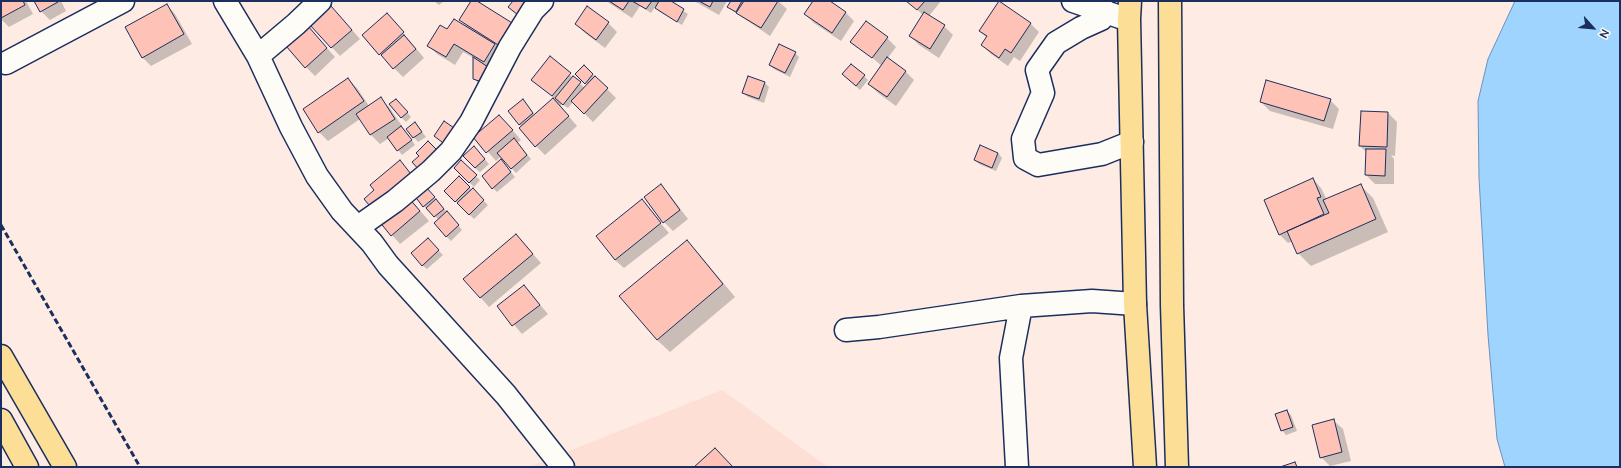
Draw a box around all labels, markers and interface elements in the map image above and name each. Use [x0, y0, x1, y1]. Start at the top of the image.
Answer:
north arrow [1573, 8, 1613, 48]
text: N [1596, 27, 1612, 40]

